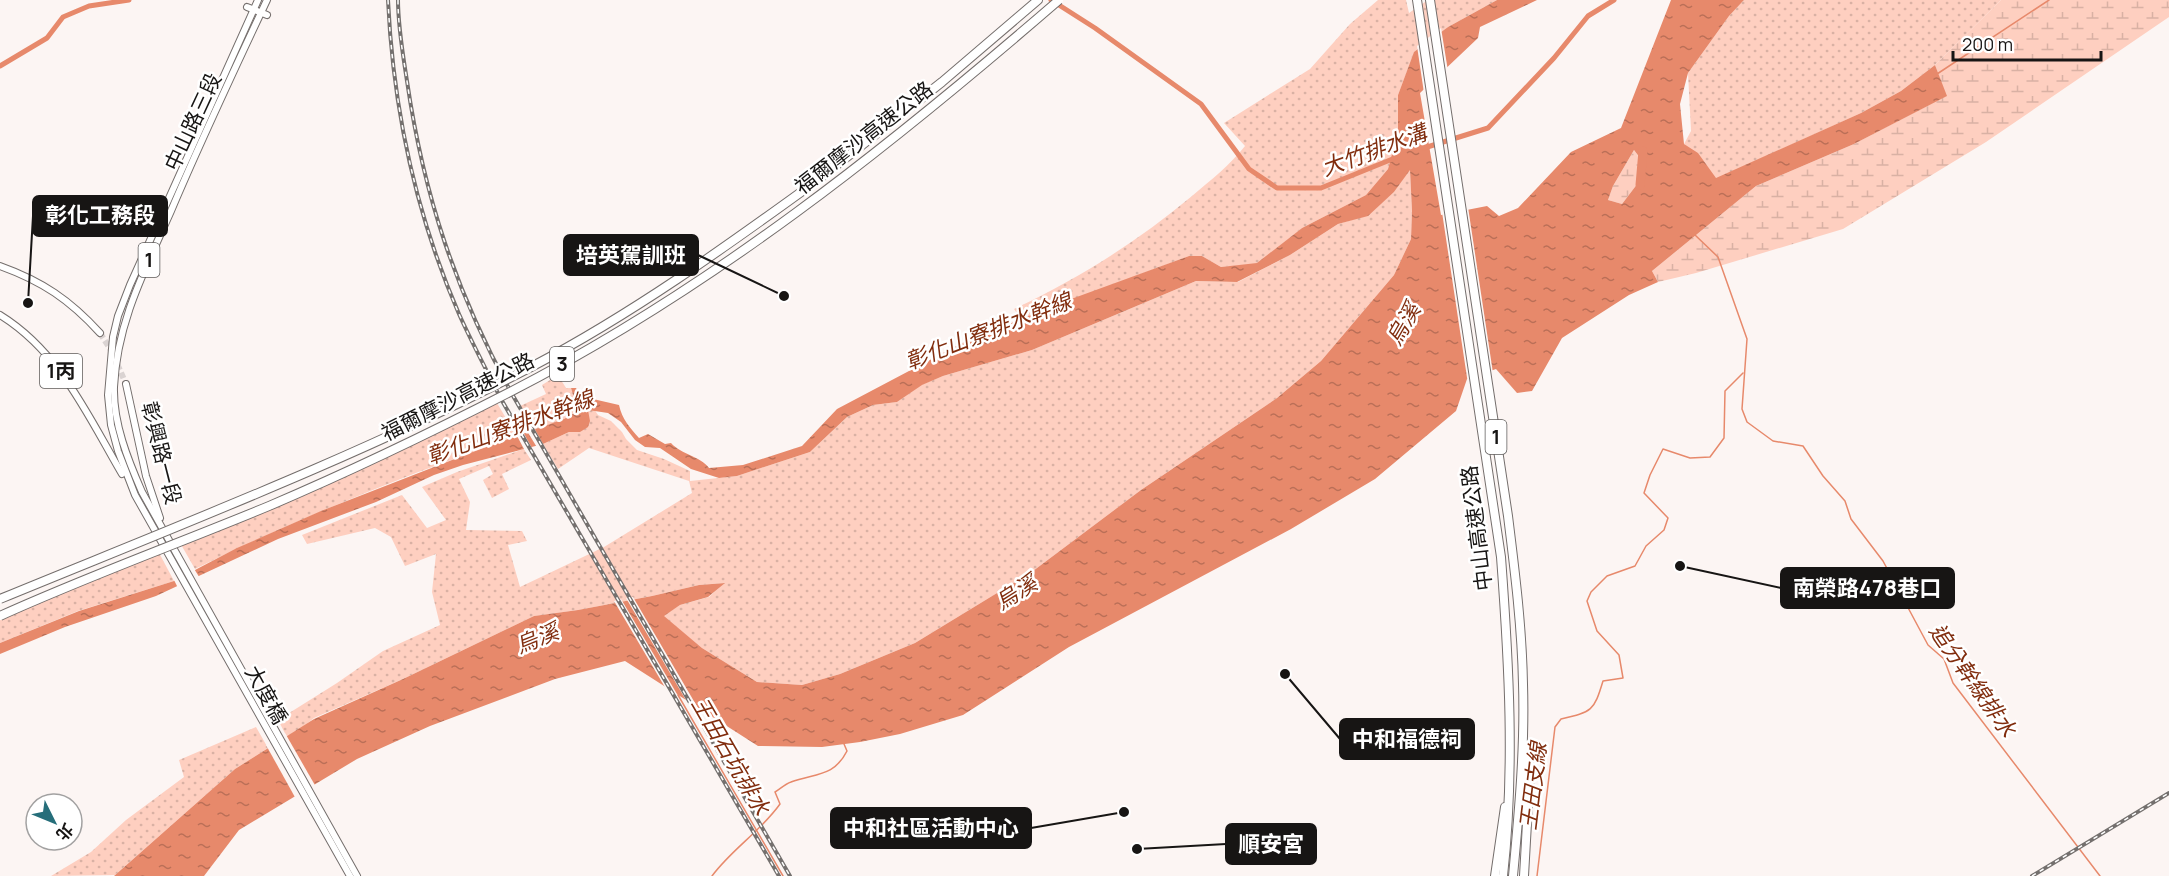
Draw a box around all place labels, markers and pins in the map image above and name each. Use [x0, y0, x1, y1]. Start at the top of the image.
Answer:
callout: 彰化工務段 [33, 196, 167, 236]
callout: 培英駕訓班 [564, 235, 698, 275]
callout: 南榮路478巷口 [1781, 568, 1954, 608]
callout: 中和福德祠 [1340, 719, 1474, 759]
callout: 中和社區活動中心 [831, 808, 1031, 848]
callout: 順安宮 [1226, 824, 1316, 864]

